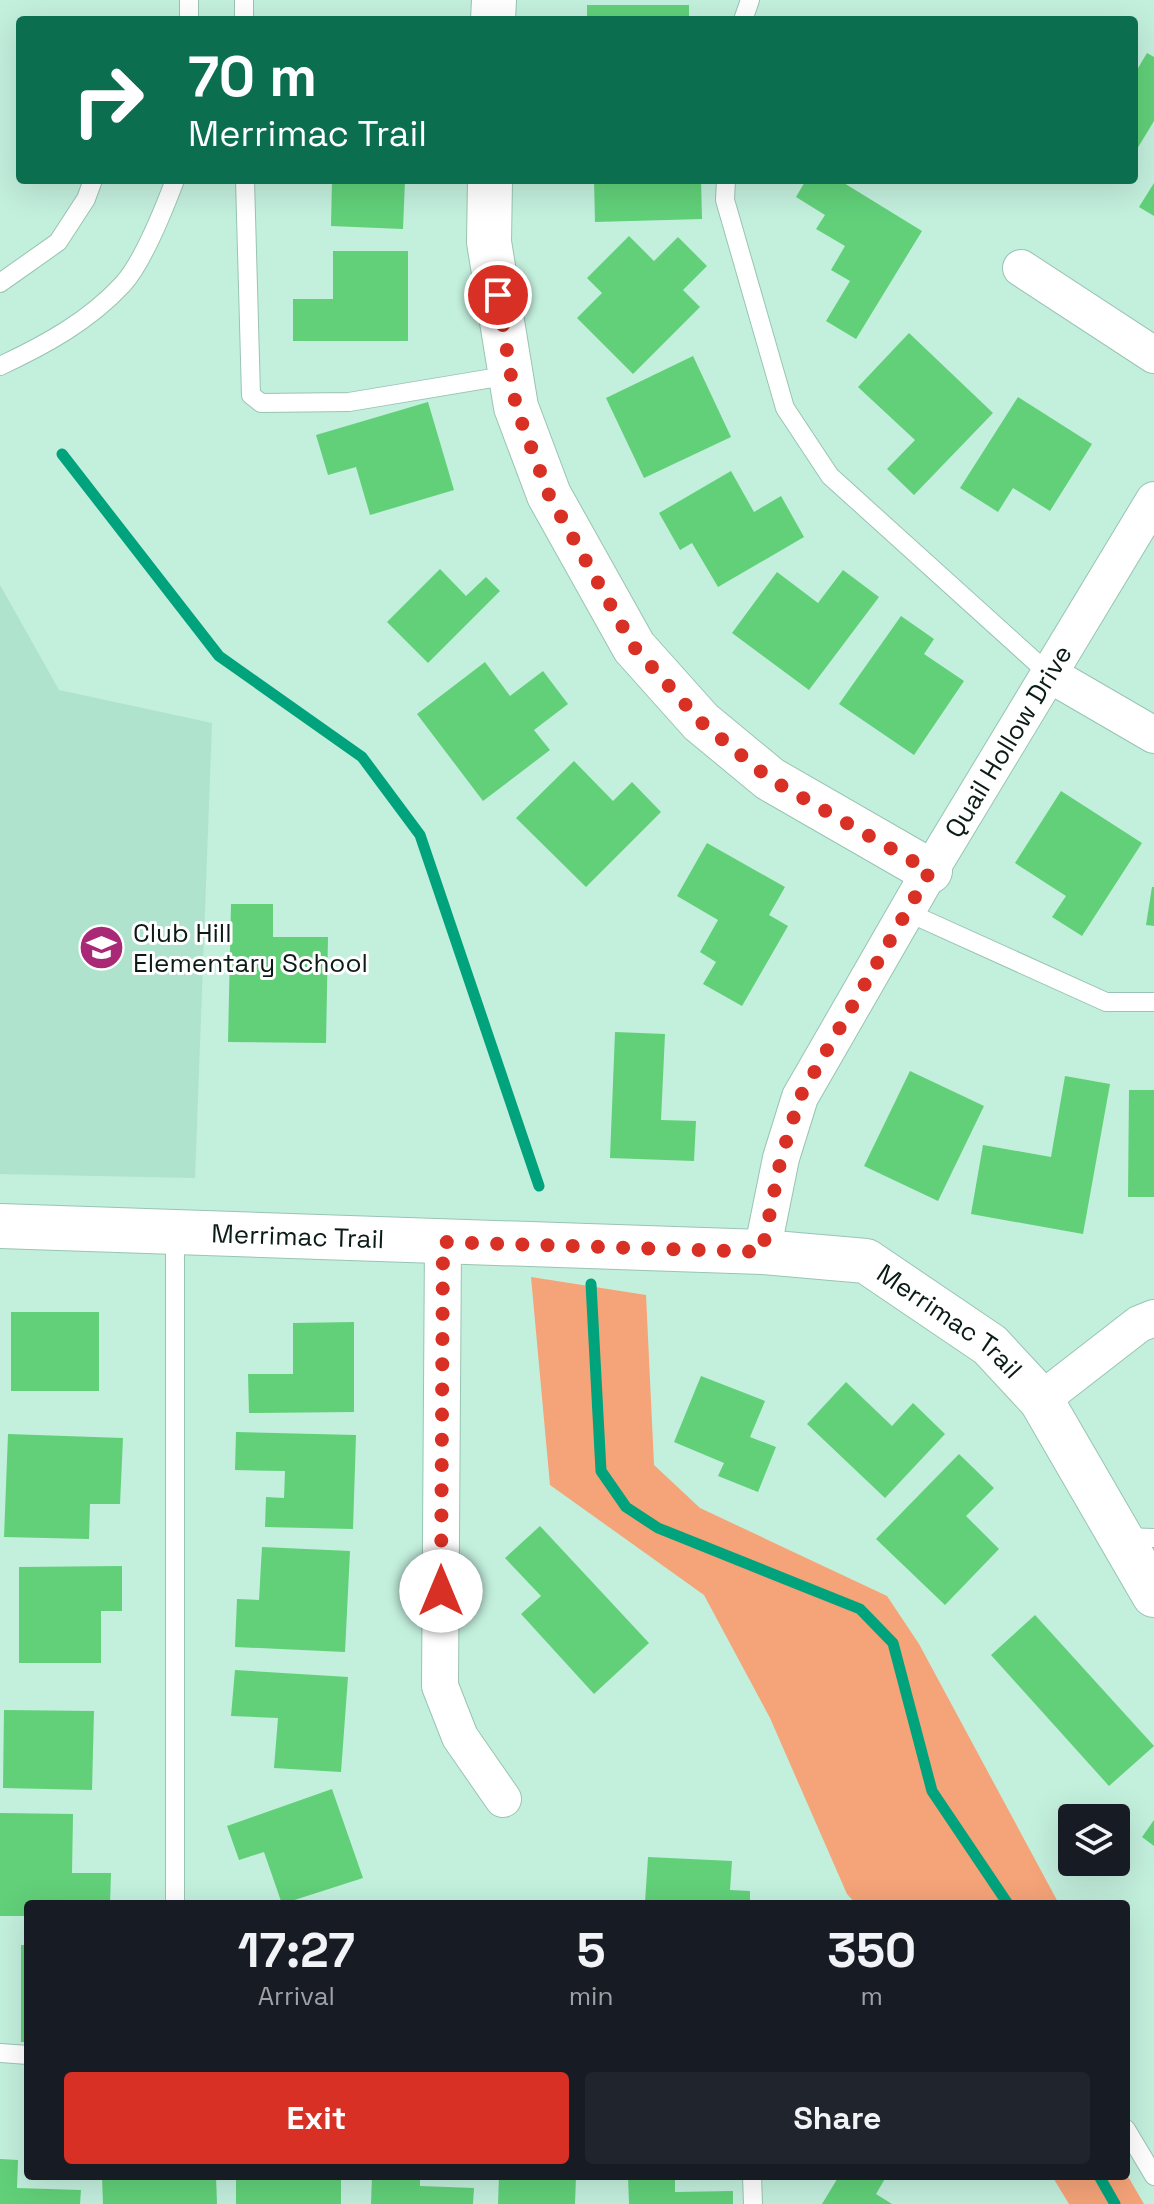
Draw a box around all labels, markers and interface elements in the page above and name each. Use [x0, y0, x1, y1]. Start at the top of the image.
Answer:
text: 70 m [188, 41, 317, 112]
icon: right [56, 48, 160, 152]
text: Merrimac Trail [188, 111, 427, 157]
pin [464, 261, 532, 329]
icon: arrive [476, 273, 520, 317]
street label: Quail Hollow Drive [937, 639, 1080, 844]
place label: Club Hill Elementary School [133, 916, 368, 980]
school or university icon: Club Hill Elementary School [78, 924, 126, 972]
street label: Merrimac Trail [211, 1216, 385, 1256]
street label: Merrimac Trail [870, 1256, 1030, 1386]
position arrow [399, 1549, 483, 1633]
map controls [1058, 1804, 1130, 1876]
button: layers [1058, 1804, 1130, 1876]
text: 17:27 [238, 1920, 355, 1981]
text: 5 [577, 1920, 605, 1981]
text: 350 [827, 1920, 916, 1981]
text: Arrival [258, 1979, 335, 2013]
text: min [569, 1979, 613, 2013]
text: m [861, 1979, 883, 2013]
button: Exit [64, 2072, 569, 2164]
button: Share [585, 2072, 1090, 2164]

